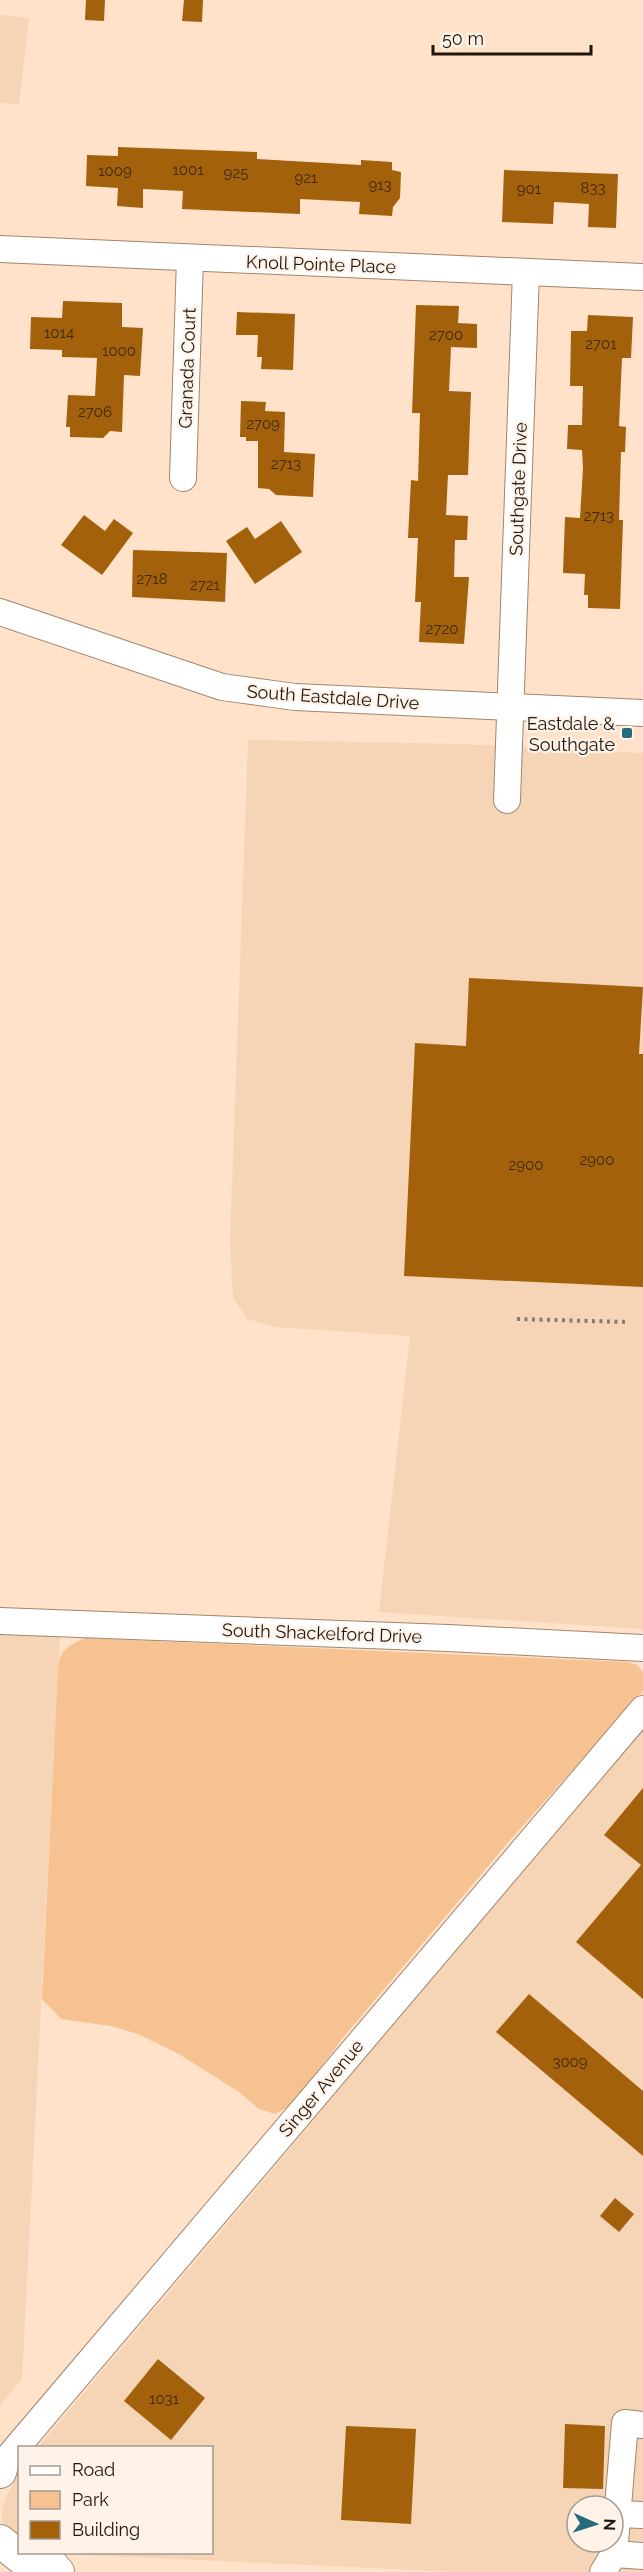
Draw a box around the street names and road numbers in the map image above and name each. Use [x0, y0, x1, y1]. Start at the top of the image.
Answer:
street label: Knoll Pointe Place [246, 251, 397, 277]
street label: Granada Court [174, 307, 200, 429]
street label: Southgate Drive [505, 421, 531, 556]
street label: South Eastdale Drive [246, 681, 420, 714]
street label: South Shackelford Drive [222, 1619, 423, 1647]
street label: Singer Avenue [274, 2035, 368, 2141]

